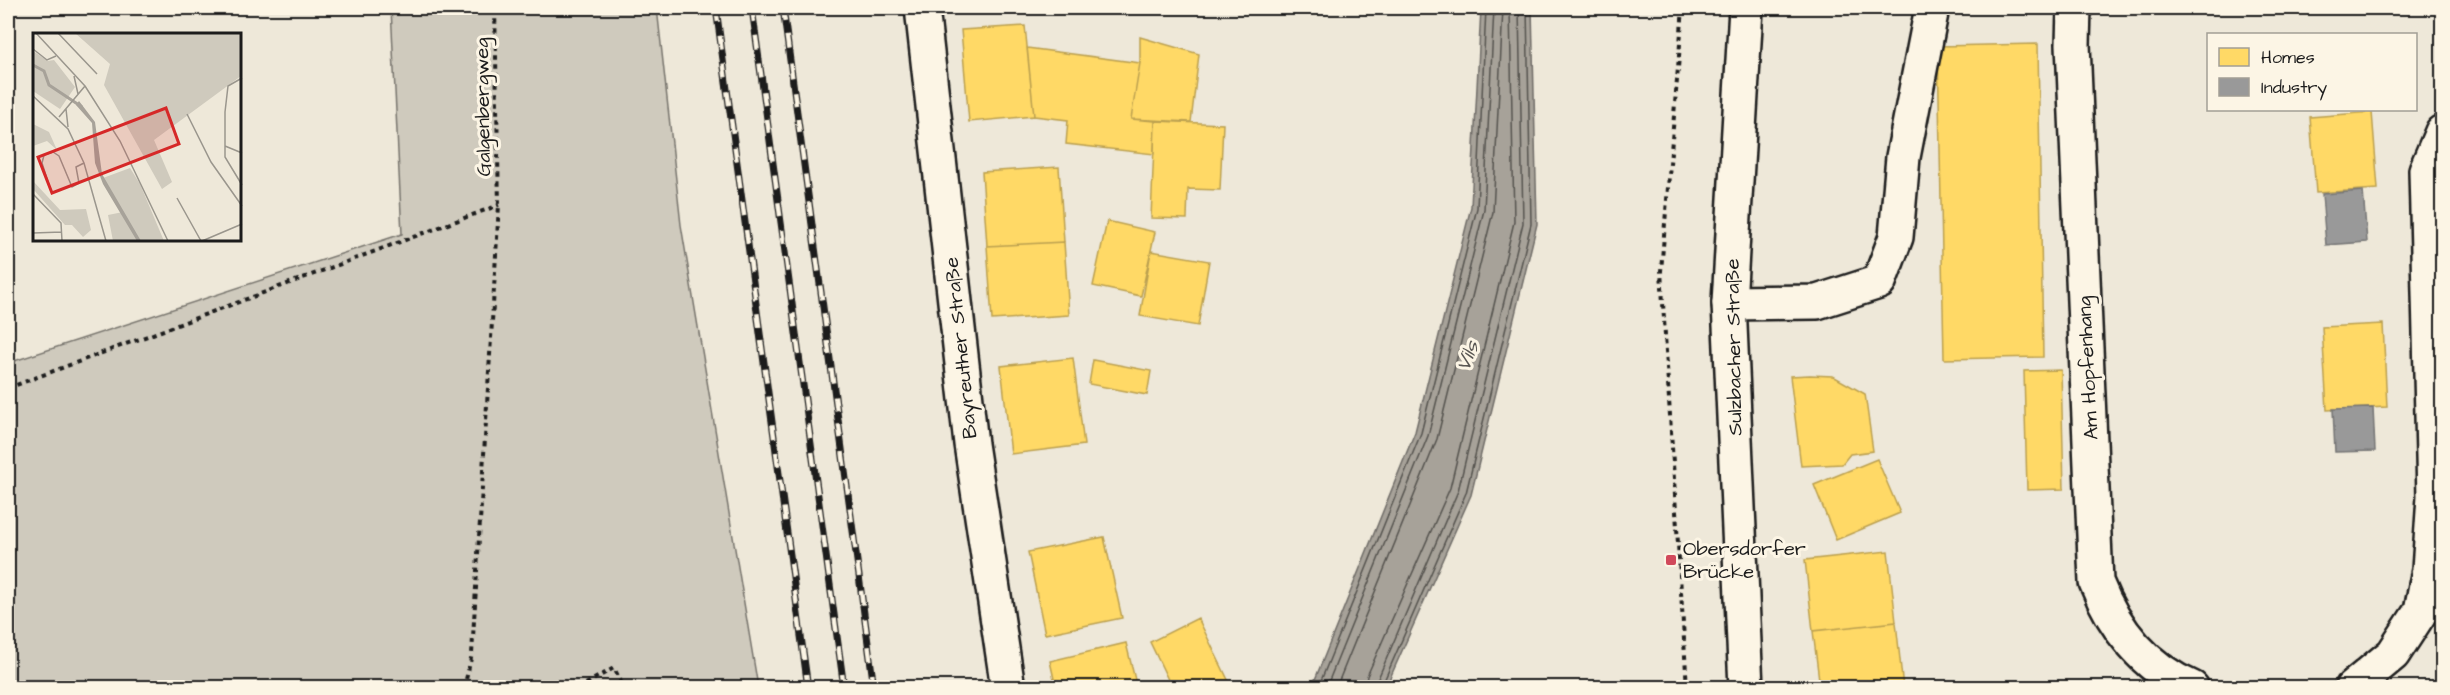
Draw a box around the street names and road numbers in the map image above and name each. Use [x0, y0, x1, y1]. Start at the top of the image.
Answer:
street label: Galgenbergweg [468, 37, 499, 177]
street label: Bayreuther Straße [938, 255, 985, 440]
street label: Sulzbacher Straße [1718, 258, 1750, 436]
street label: Am Hopfenhang [2070, 295, 2107, 441]

